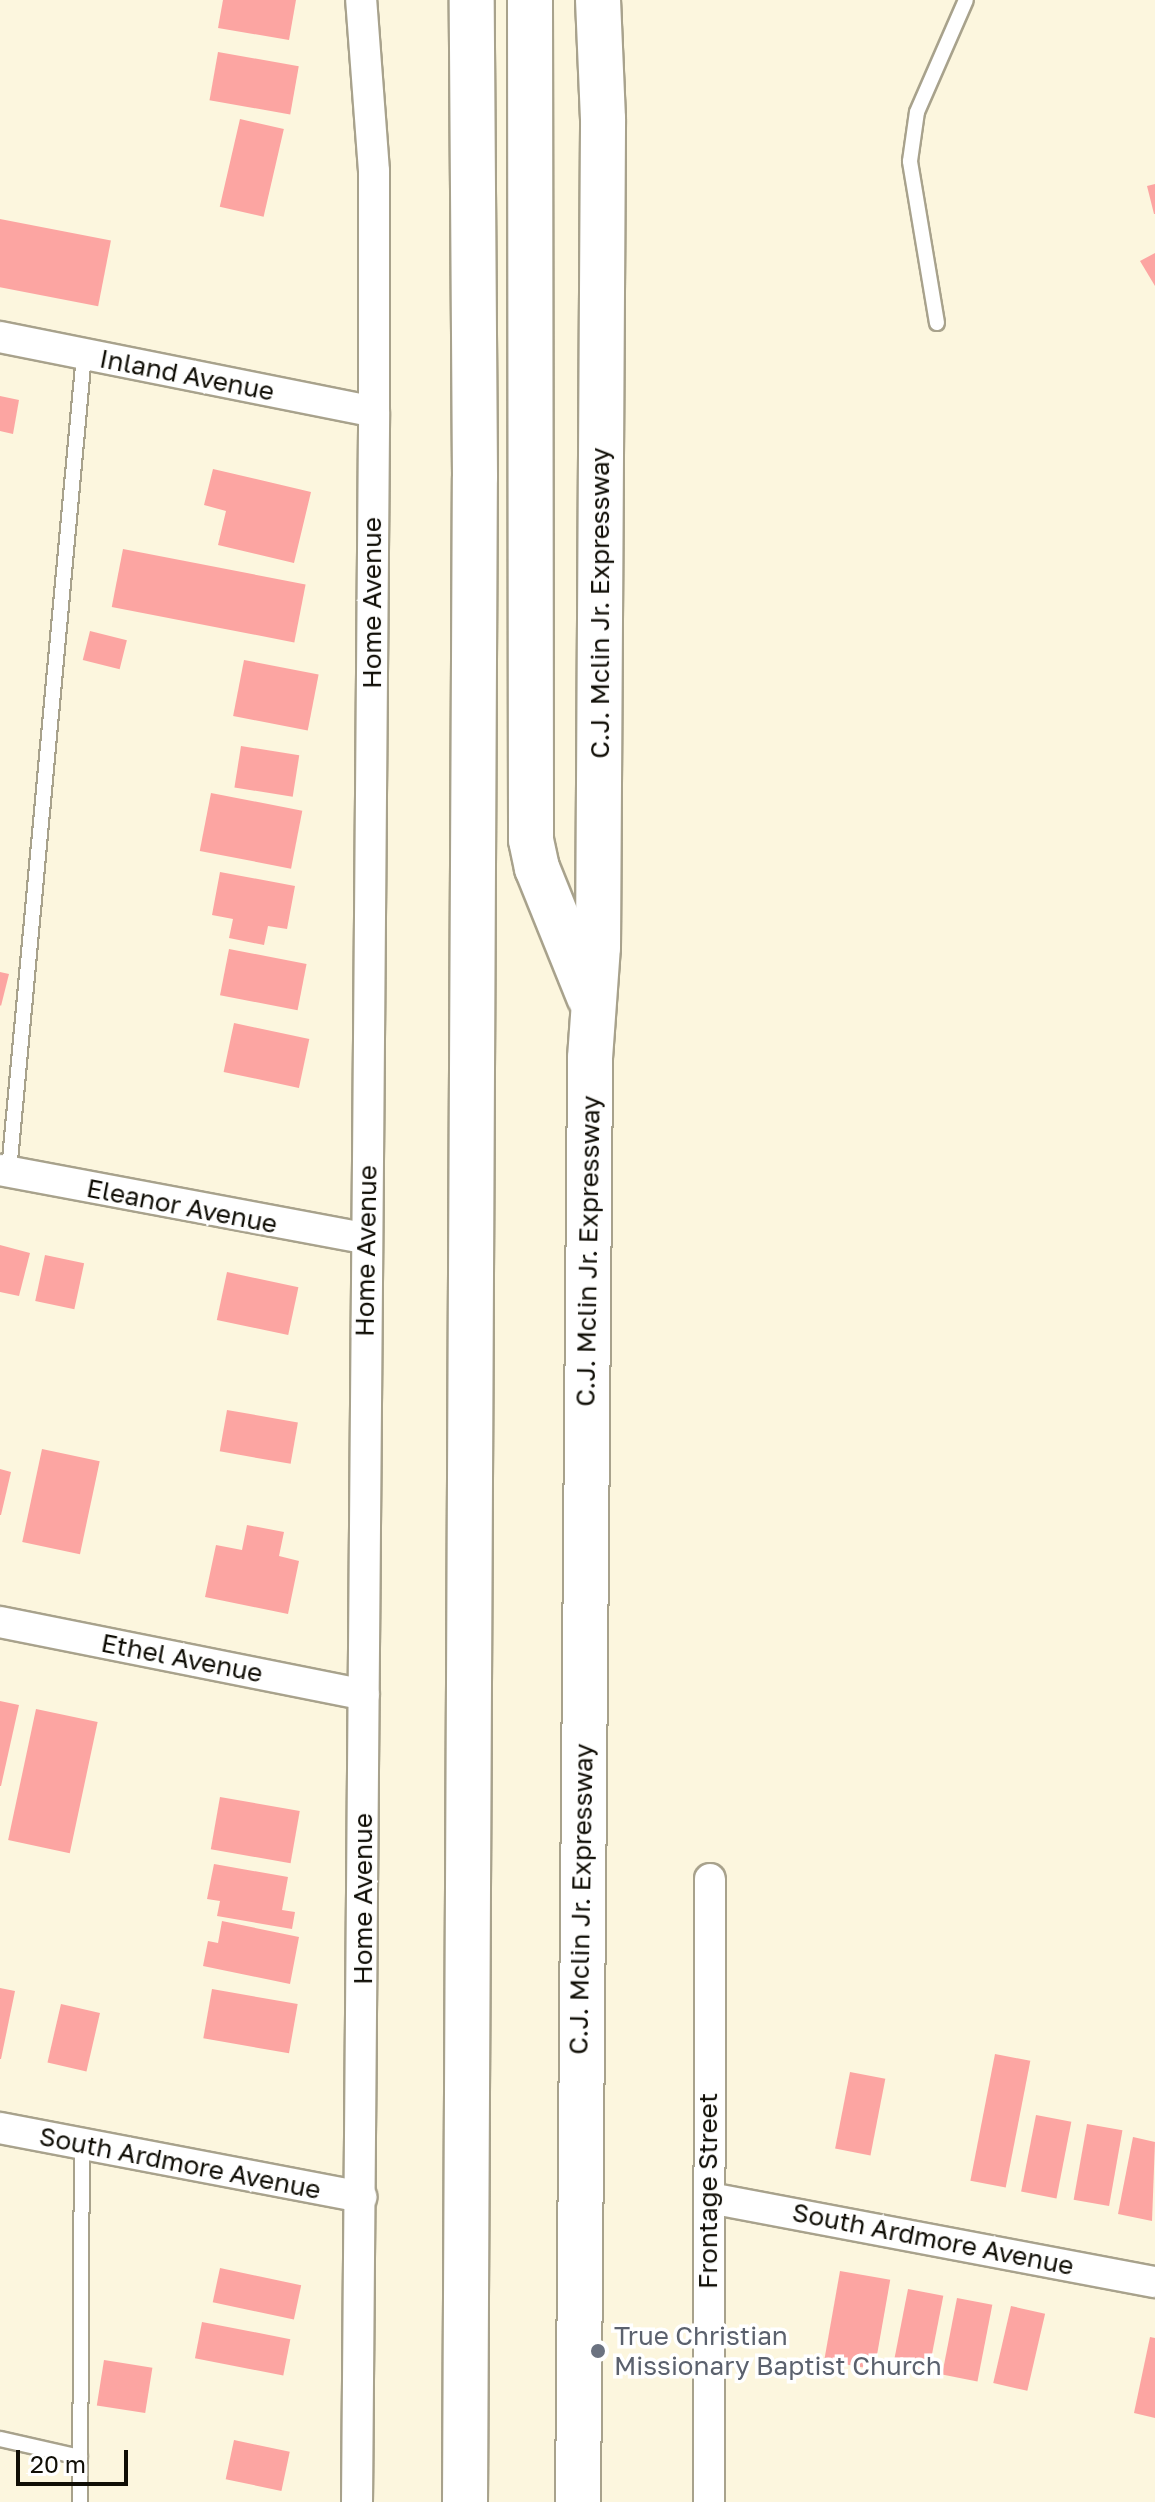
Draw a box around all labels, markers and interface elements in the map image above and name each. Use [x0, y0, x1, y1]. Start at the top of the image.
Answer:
street label: Inland Avenue [97, 343, 277, 407]
street label: C.J. Mclin Jr. Expressway [584, 447, 616, 759]
street label: Home Avenue [356, 517, 388, 689]
street label: C.J. Mclin Jr. Expressway [570, 1095, 606, 1407]
street label: Home Avenue [349, 1165, 383, 1337]
street label: Eleanor Avenue [84, 1172, 280, 1240]
street label: Ethel Avenue [99, 1627, 265, 1689]
street label: C.J. Mclin Jr. Expressway [563, 1743, 599, 2055]
street label: Home Avenue [347, 1813, 379, 1985]
street label: Frontage Street [692, 2093, 724, 2289]
street label: South Ardmore Avenue [37, 2120, 323, 2206]
street label: South Ardmore Avenue [790, 2196, 1076, 2282]
place label: True Christian Missionary Baptist Church [614, 2320, 942, 2382]
marker: True Christian Missionary Baptist Church [589, 2342, 607, 2360]
scale bar [20, 2434, 132, 2484]
text: 20 m [30, 2449, 86, 2478]

